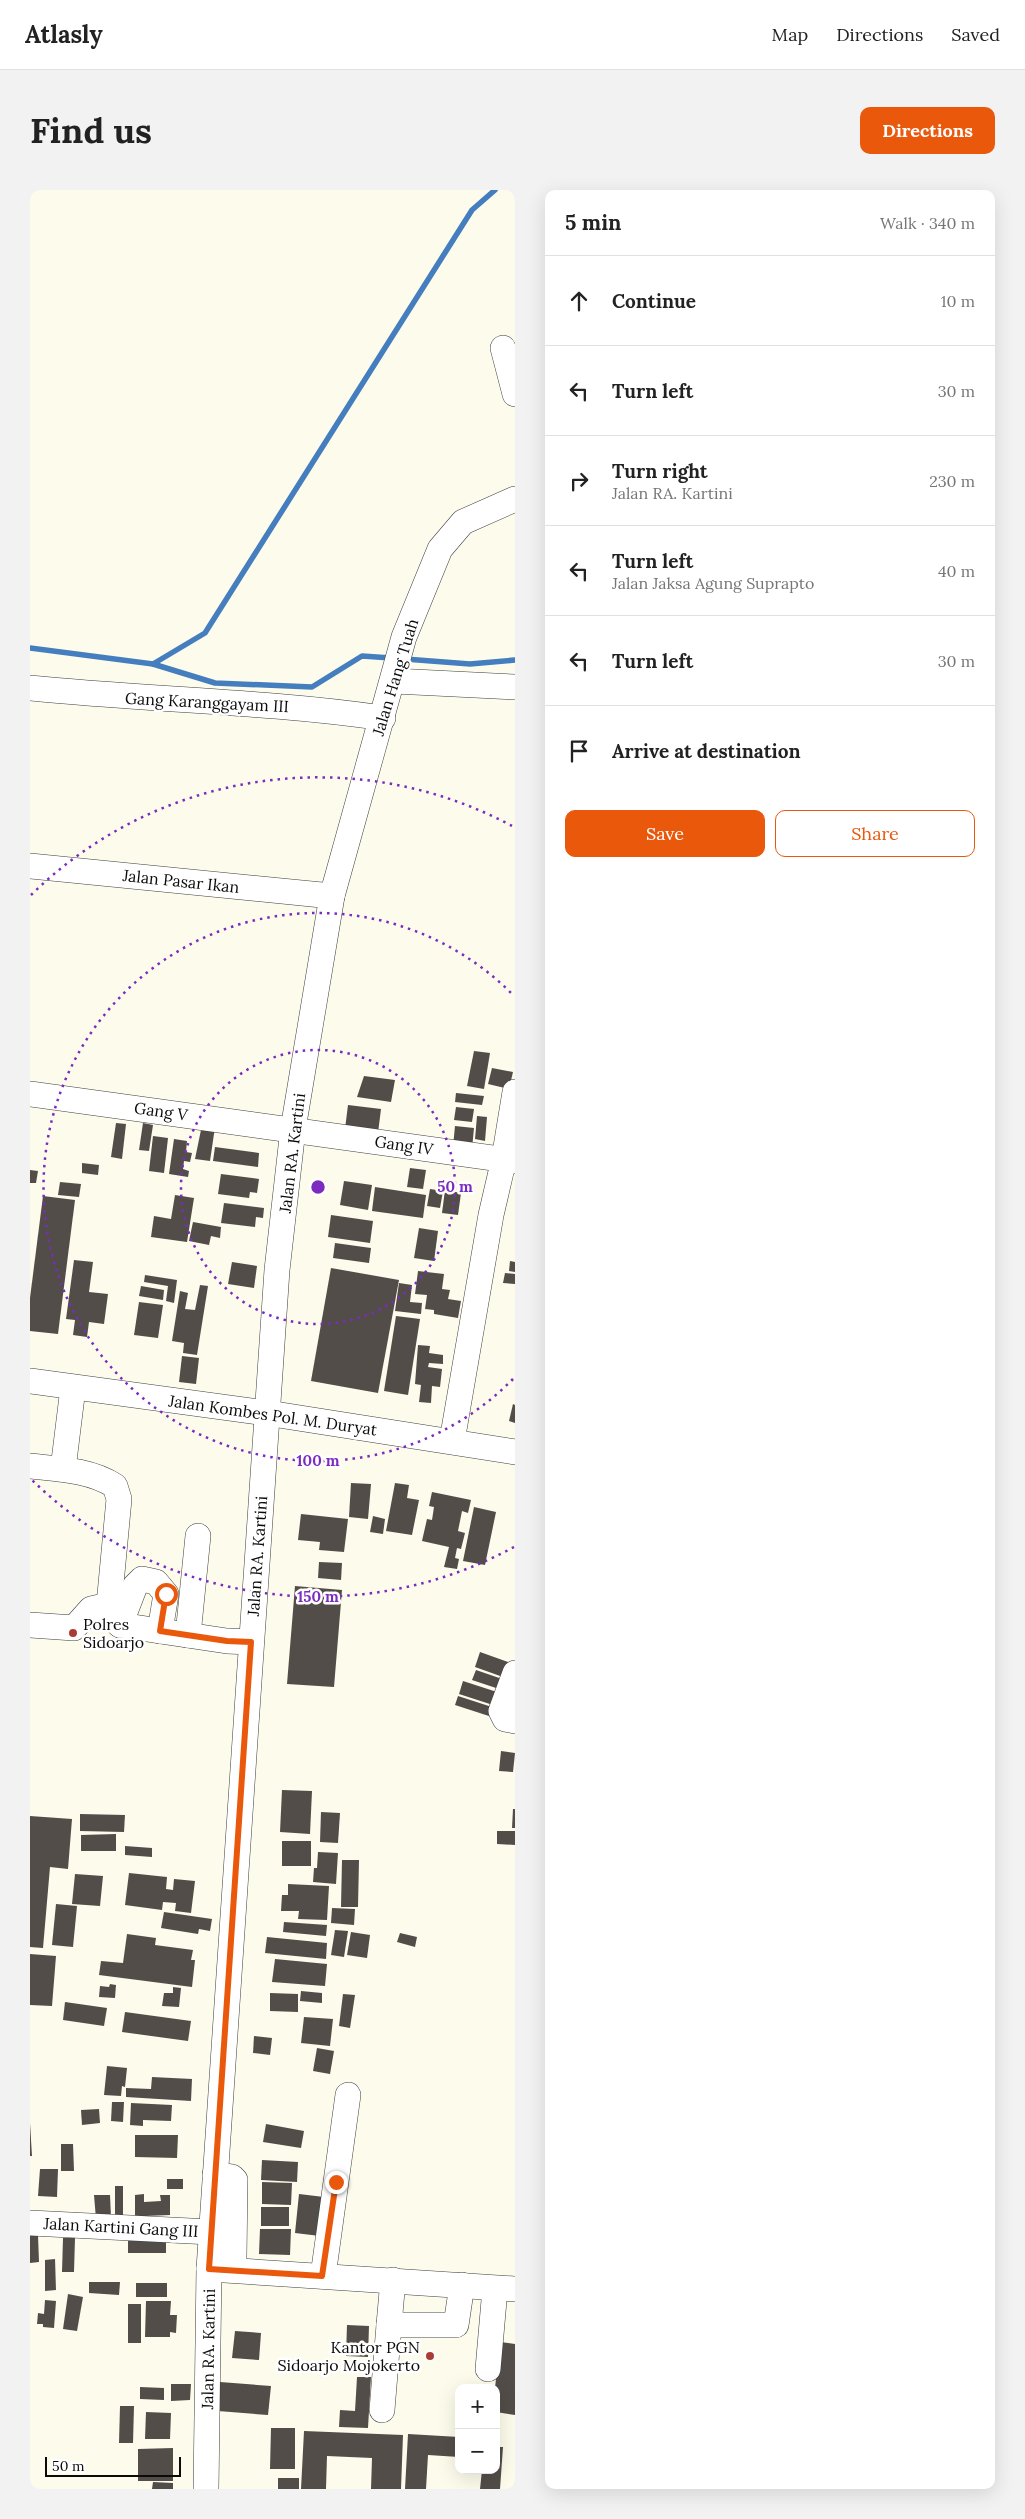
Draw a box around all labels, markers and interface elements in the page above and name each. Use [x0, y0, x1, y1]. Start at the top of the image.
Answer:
text: Atlasly [25, 19, 103, 50]
text: Map [772, 23, 808, 46]
text: Directions [836, 23, 923, 46]
text: Saved [951, 23, 1000, 46]
button: Directions [860, 107, 995, 154]
text: Find us [30, 108, 152, 153]
text: 5 min [565, 209, 621, 236]
text: Walk · 340 m [880, 213, 975, 233]
icon: ahead [565, 287, 593, 315]
text: Continue [612, 289, 696, 313]
text: 10 m [941, 291, 975, 311]
icon: left [565, 377, 593, 405]
text: Turn left [612, 379, 693, 403]
text: 30 m [938, 381, 975, 401]
text: Turn right [612, 459, 708, 483]
icon: right [565, 467, 593, 495]
text: 230 m [929, 471, 975, 491]
text: Jalan RA. Kartini [612, 483, 733, 503]
text: Turn left [612, 549, 693, 573]
icon: left [565, 557, 593, 585]
text: 40 m [938, 561, 975, 581]
text: Jalan Jaksa Agung Suprapto [612, 573, 814, 593]
street label: Jalan Hang Tuah [367, 616, 422, 739]
icon: left [565, 647, 593, 675]
text: Turn left [612, 649, 693, 673]
text: 30 m [938, 651, 975, 671]
street label: Gang Karanggayam III [124, 688, 290, 716]
icon: arrive [565, 737, 593, 765]
text: Arrive at destination [612, 739, 801, 763]
button: Save [565, 810, 765, 857]
button: Share [775, 810, 975, 857]
street label: Jalan Pasar Ikan [121, 865, 241, 897]
street label: Jalan RA. Kartini [275, 1092, 309, 1215]
street label: Gang V [133, 1097, 189, 1125]
street label: Gang IV [373, 1131, 435, 1159]
text: 50 m [437, 1177, 473, 1196]
centre of rings [309, 1178, 327, 1196]
street label: Jalan Kombes Pol. M. Duryat [167, 1390, 379, 1440]
text: 100 m [297, 1451, 340, 1470]
street label: Jalan RA. Kartini [243, 1495, 271, 1618]
route start [155, 1583, 178, 1606]
text: 150 m [297, 1587, 339, 1606]
place label: Polres Sidoarjo [83, 1614, 144, 1652]
marker: Polres Sidoarjo [67, 1627, 79, 1639]
route end [325, 2171, 348, 2194]
street label: Jalan Kartini Gang III [42, 2213, 199, 2241]
street label: Jalan RA. Kartini [197, 2289, 219, 2410]
place label: Kantor PGN Sidoarjo Mojokerto [277, 2337, 420, 2375]
marker: Kantor PGN Sidoarjo Mojokerto [424, 2350, 436, 2362]
map controls [455, 2384, 500, 2474]
button: + [455, 2384, 500, 2429]
button: − [455, 2429, 500, 2474]
scale bar [45, 2454, 181, 2477]
text: 50 m [52, 2457, 85, 2475]

